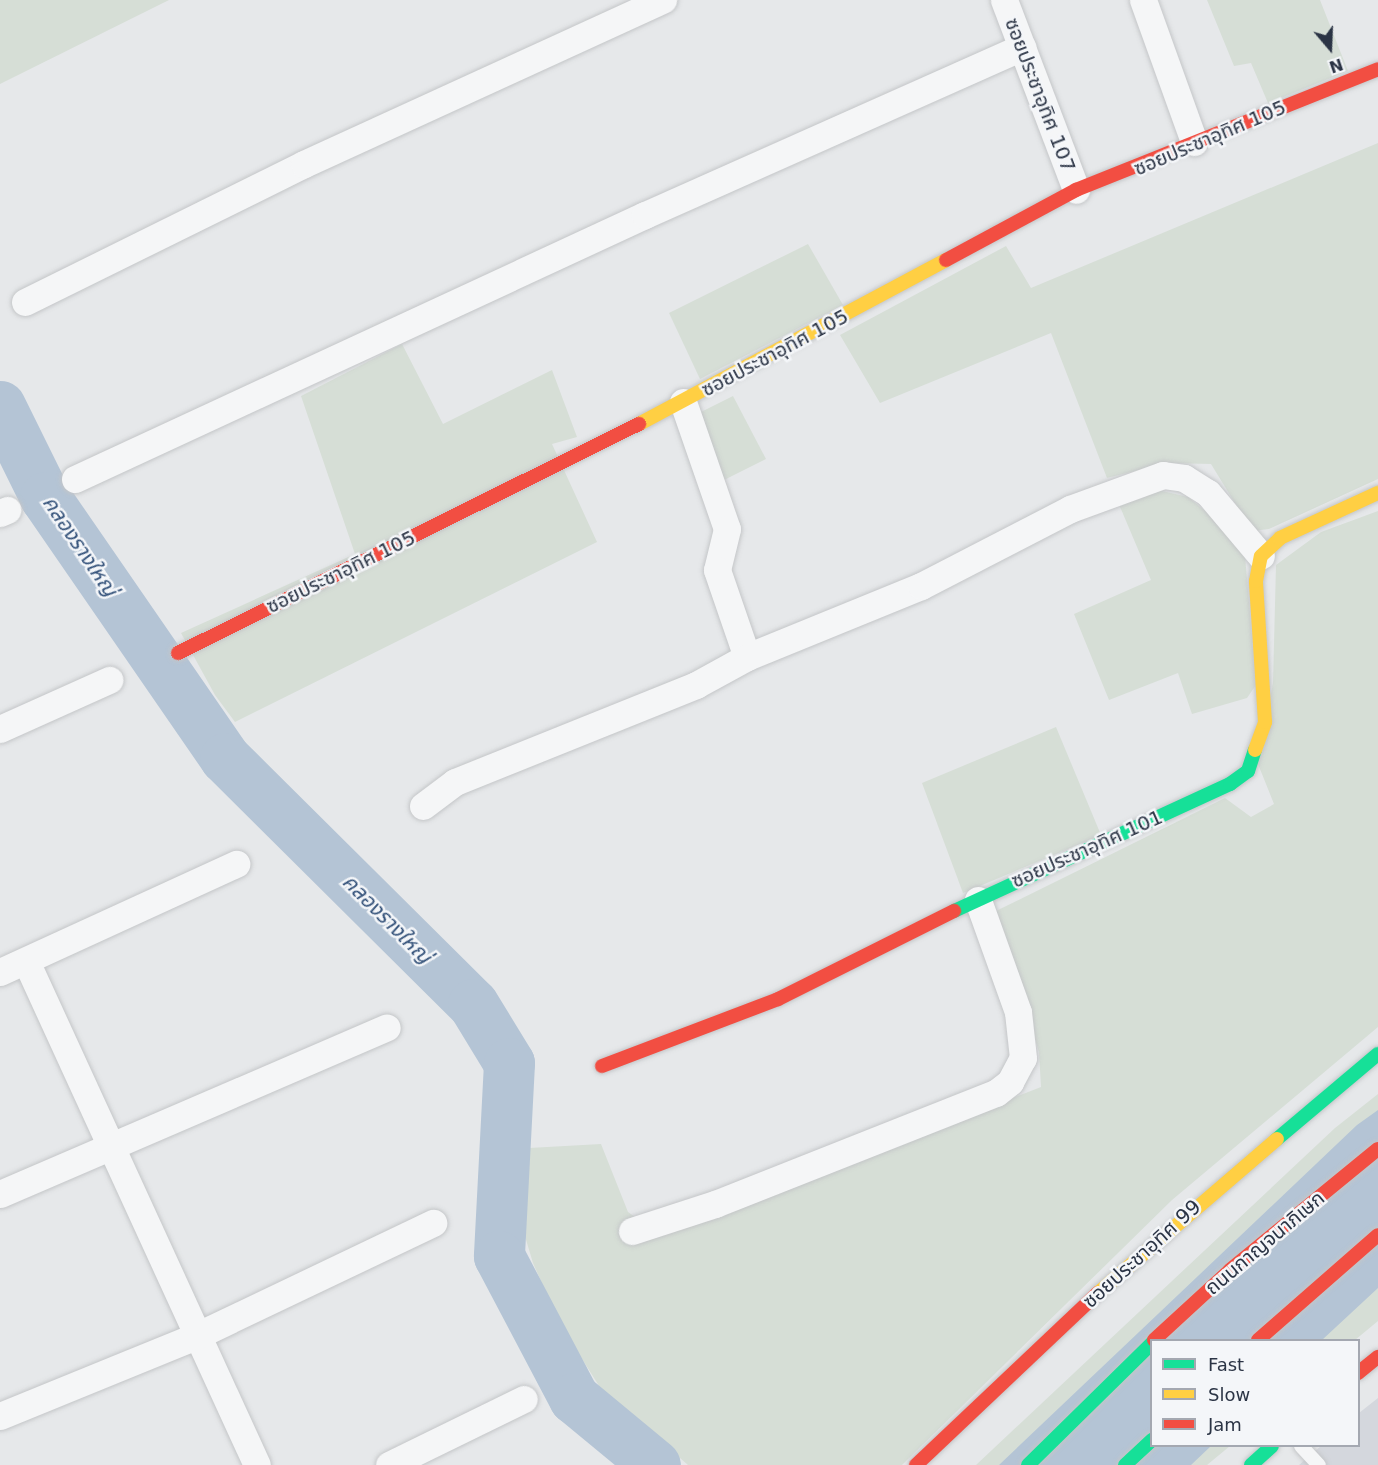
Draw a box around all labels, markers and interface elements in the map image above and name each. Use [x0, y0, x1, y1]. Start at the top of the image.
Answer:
street label: ซอยประชาอุทิศ 107 [1000, 15, 1080, 175]
north arrow [1300, 18, 1360, 78]
text: N [1327, 54, 1345, 77]
street label: ซอยประชาอุทิศ 105 [1130, 95, 1290, 181]
street label: ซอยประชาอุทิศ 105 [697, 304, 853, 402]
water label: คลองรางใหญ่ [37, 491, 123, 601]
street label: ซอยประชาอุทิศ 105 [263, 525, 419, 619]
street label: ซอยประชาอุทิศ 101 [1008, 805, 1166, 893]
water label: คลองรางใหญ่ [337, 869, 437, 969]
street label: ถนนกาญจนาภิเษก [1200, 1186, 1330, 1300]
street label: ซอยประชาอุทิศ 99 [1078, 1195, 1206, 1313]
legend [1150, 1339, 1360, 1447]
text: Fast [1208, 1354, 1244, 1375]
text: Slow [1208, 1384, 1250, 1405]
text: Jam [1208, 1414, 1242, 1435]

